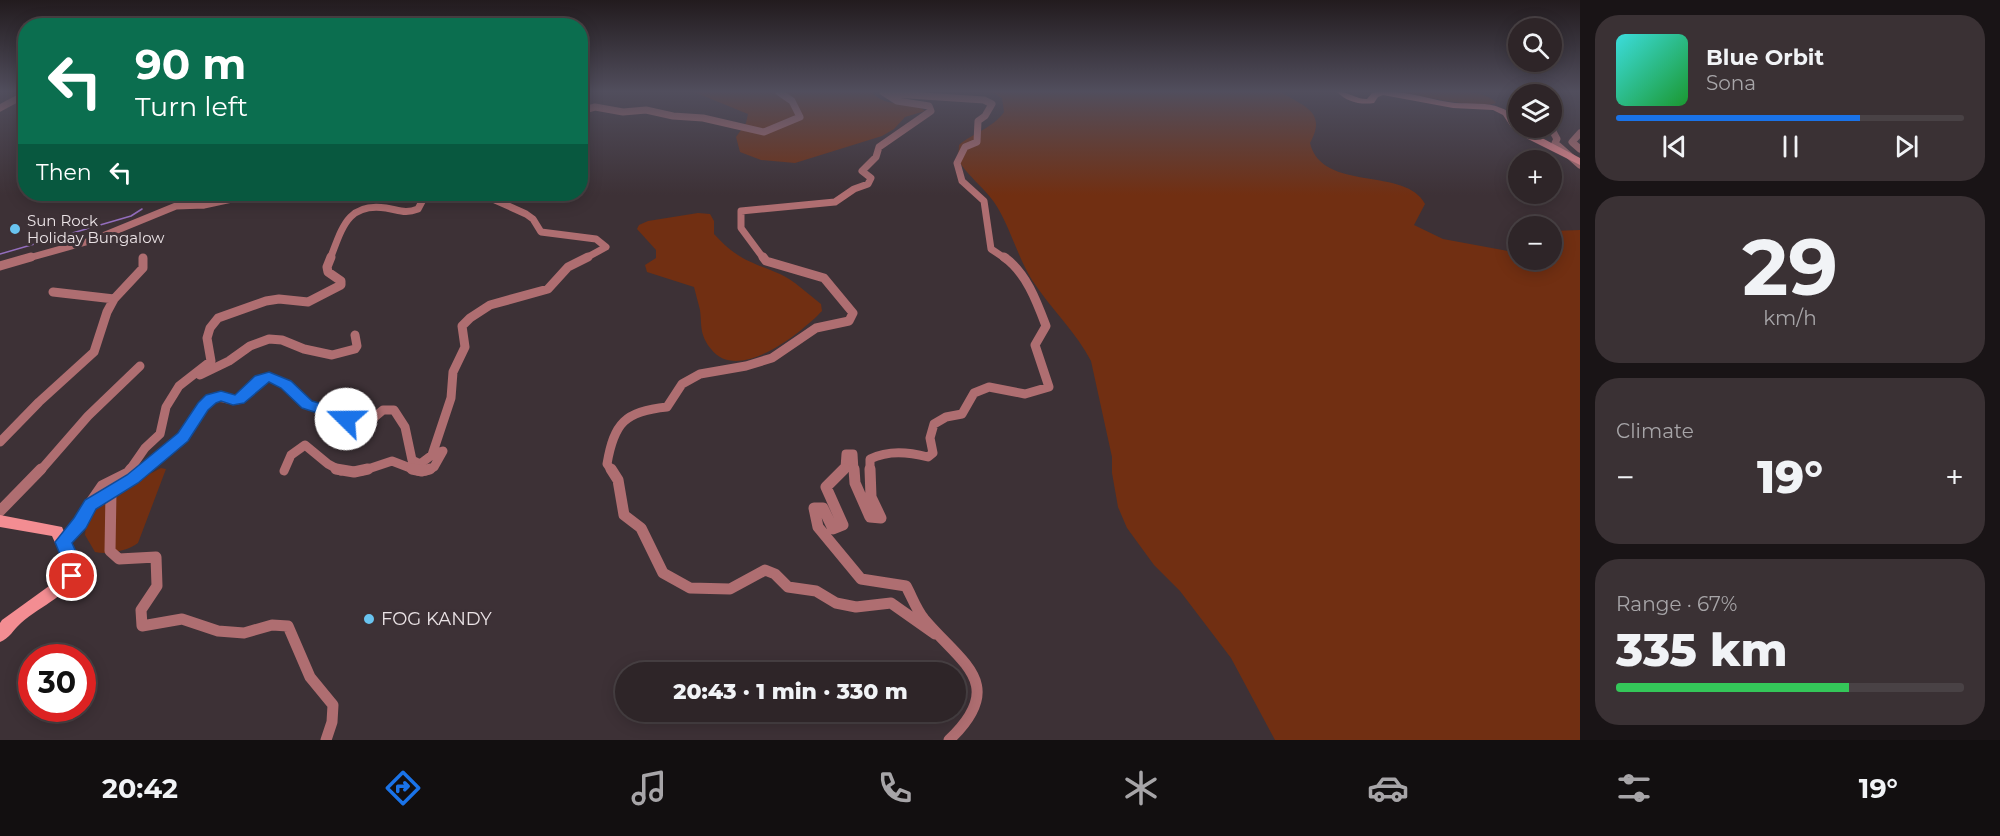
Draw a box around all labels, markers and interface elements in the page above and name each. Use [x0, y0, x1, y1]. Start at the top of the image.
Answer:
map controls [1508, 18, 1562, 270]
button: search [1508, 18, 1562, 72]
text: 90 m [135, 38, 246, 90]
icon: left [36, 42, 114, 120]
text: Blue Orbit [1706, 44, 1824, 71]
text: Sona [1706, 71, 1756, 95]
button: layers [1508, 84, 1562, 138]
text: Turn left [135, 90, 248, 123]
icon: previous [1658, 130, 1691, 163]
icon: pause [1774, 130, 1807, 163]
icon: next [1890, 130, 1923, 163]
button: + [1508, 150, 1562, 204]
icon: left [104, 156, 137, 189]
text: Then [36, 159, 92, 186]
place label: Sun Rock Holiday Bungalow [27, 211, 165, 247]
button: − [1508, 216, 1562, 270]
text: 29 [1742, 219, 1838, 315]
marker: Sun Rock Holiday Bungalow [8, 222, 22, 236]
text: km/h [1763, 306, 1817, 330]
position arrow [314, 387, 378, 451]
text: Climate [1616, 419, 1694, 443]
text: 19° [1757, 449, 1823, 504]
text: − [1616, 457, 1635, 497]
text: + [1945, 457, 1964, 497]
pin [46, 550, 97, 601]
icon: arrive [55, 559, 88, 592]
text: Range · 67% [1616, 592, 1737, 616]
place label: FOG KANDY [381, 608, 492, 630]
marker: FOG KANDY [362, 612, 376, 626]
text: 335 km [1616, 622, 1787, 677]
speed limit sign: 30 [18, 644, 96, 722]
text: 20:43 · 1 min · 330 m [673, 678, 908, 705]
icon: directions [382, 767, 424, 809]
icon: music [628, 767, 670, 809]
icon: phone [874, 767, 916, 809]
icon: climate [1120, 767, 1162, 809]
icon: car [1367, 767, 1409, 809]
icon: filters [1613, 767, 1655, 809]
text: 20:42 [102, 772, 178, 805]
text: 19° [1859, 772, 1898, 805]

